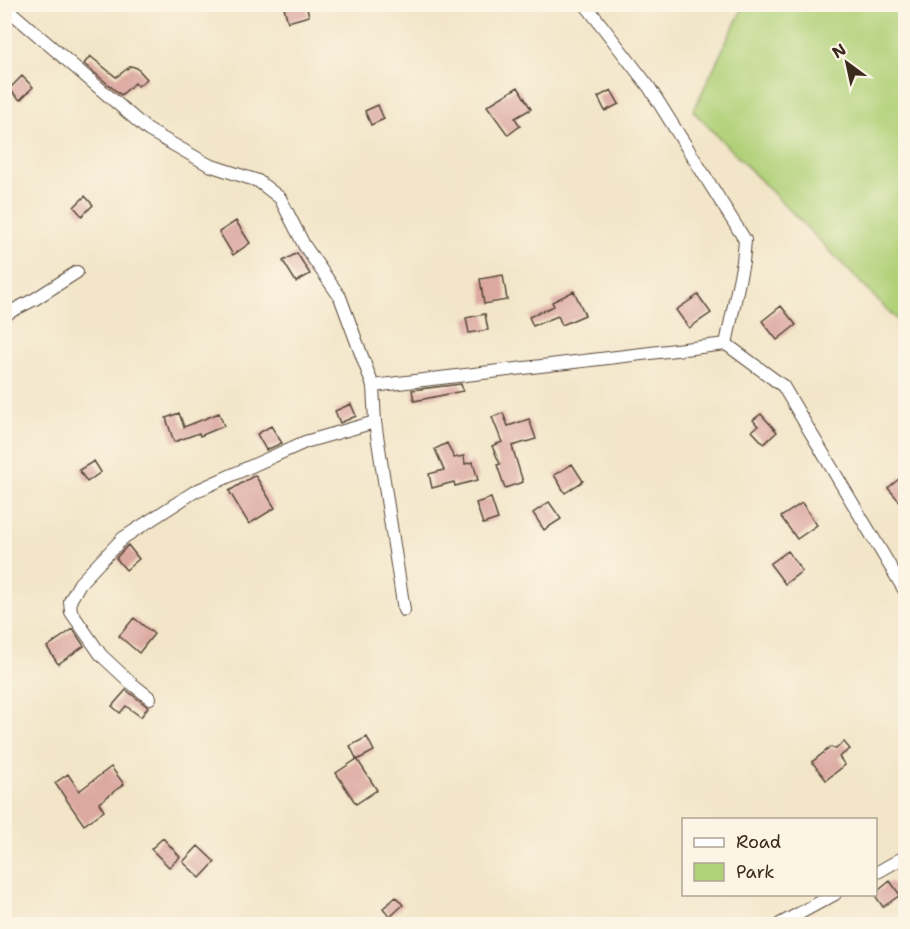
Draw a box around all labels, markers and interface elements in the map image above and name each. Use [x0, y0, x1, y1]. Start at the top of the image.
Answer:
north arrow [817, 33, 877, 93]
text: N [828, 39, 850, 63]
legend [682, 818, 877, 896]
text: Road [736, 830, 781, 854]
text: Park [736, 860, 775, 884]

